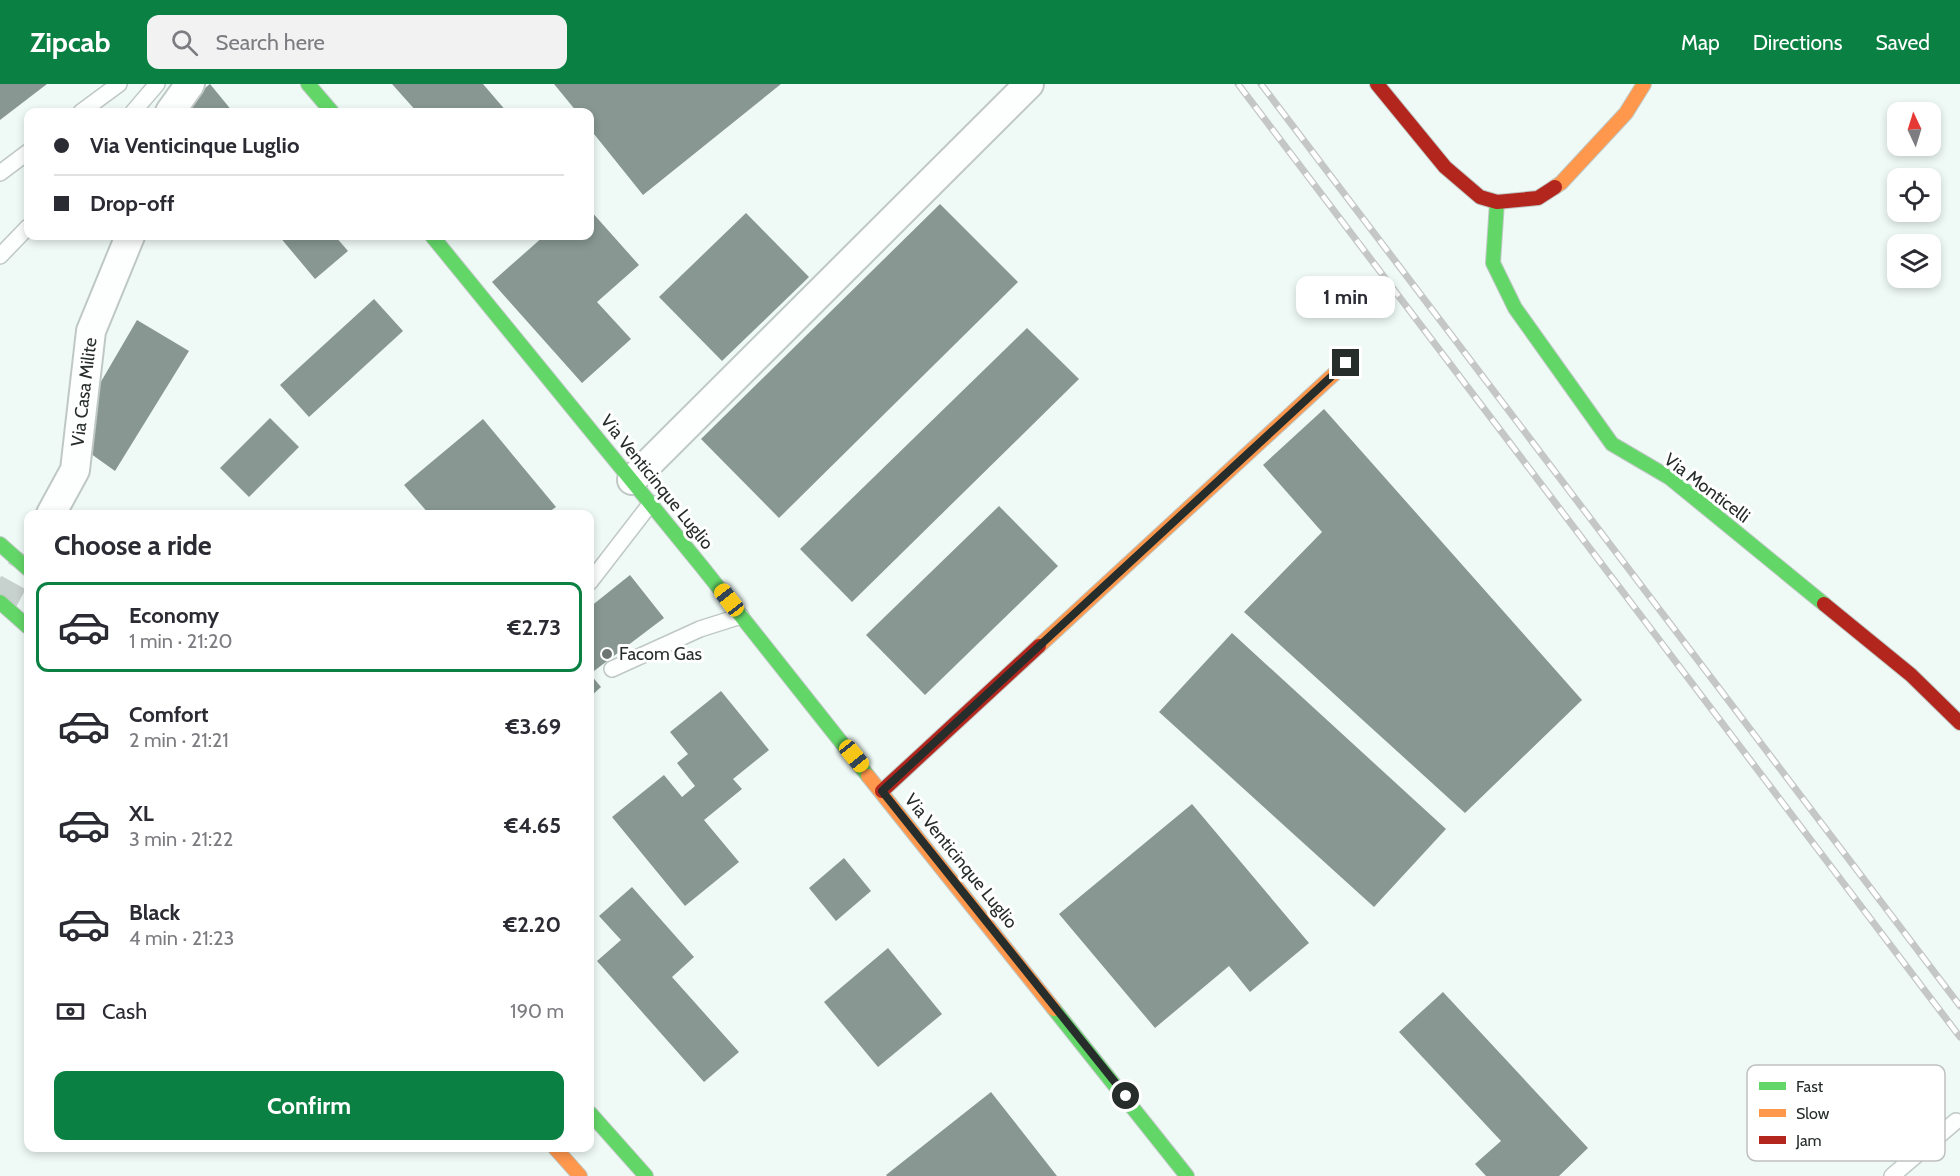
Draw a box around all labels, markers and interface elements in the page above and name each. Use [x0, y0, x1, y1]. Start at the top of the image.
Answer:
search box [147, 15, 567, 69]
text: Zipcab [30, 25, 111, 59]
icon: search [168, 26, 201, 59]
text: Search here [216, 29, 325, 56]
text: Map [1681, 30, 1720, 55]
text: Directions [1753, 30, 1842, 55]
text: Saved [1875, 30, 1930, 55]
north arrow [1887, 102, 1941, 156]
map controls [1887, 102, 1941, 288]
text: Via Venticinque Luglio [90, 132, 299, 159]
button: locate [1887, 168, 1941, 222]
text: Drop-off [90, 190, 174, 217]
button: layers [1887, 234, 1941, 288]
callout: 1 min [1296, 276, 1396, 318]
text: 1 min [1323, 285, 1368, 309]
street label: Via Casa Milite [66, 336, 102, 448]
route end [1332, 349, 1359, 376]
street label: Via Venticinque Luglio [596, 410, 718, 554]
street label: Via Monticelli [1660, 449, 1754, 527]
text: Choose a ride [54, 529, 212, 562]
car [711, 580, 747, 620]
icon: car [57, 600, 111, 654]
text: Economy [129, 602, 219, 629]
text: €2.73 [507, 614, 561, 641]
text: 1 min · 21:20 [129, 629, 232, 653]
place label: Facom Gas [619, 643, 702, 665]
marker: Facom Gas [600, 647, 614, 661]
icon: car [57, 699, 111, 753]
text: Comfort [129, 701, 208, 728]
text: €3.69 [505, 713, 561, 740]
text: 2 min · 21:21 [129, 728, 229, 752]
car [836, 736, 872, 776]
street label: Via Venticinque Luglio [900, 789, 1022, 933]
icon: car [57, 798, 111, 852]
text: XL [129, 800, 154, 827]
text: €4.65 [504, 812, 561, 839]
text: 3 min · 21:22 [129, 827, 233, 851]
icon: car [57, 897, 111, 951]
text: Black [129, 899, 180, 926]
text: €2.20 [503, 911, 561, 938]
text: 4 min · 21:23 [129, 926, 234, 950]
icon: cash [54, 995, 87, 1028]
text: Cash [102, 998, 147, 1025]
text: 190 m [510, 999, 564, 1023]
legend [1747, 1065, 1945, 1161]
button: Confirm [54, 1071, 564, 1140]
text: Fast [1796, 1077, 1824, 1096]
route start [1112, 1082, 1139, 1109]
text: Slow [1796, 1104, 1830, 1123]
text: Jam [1795, 1131, 1822, 1150]

